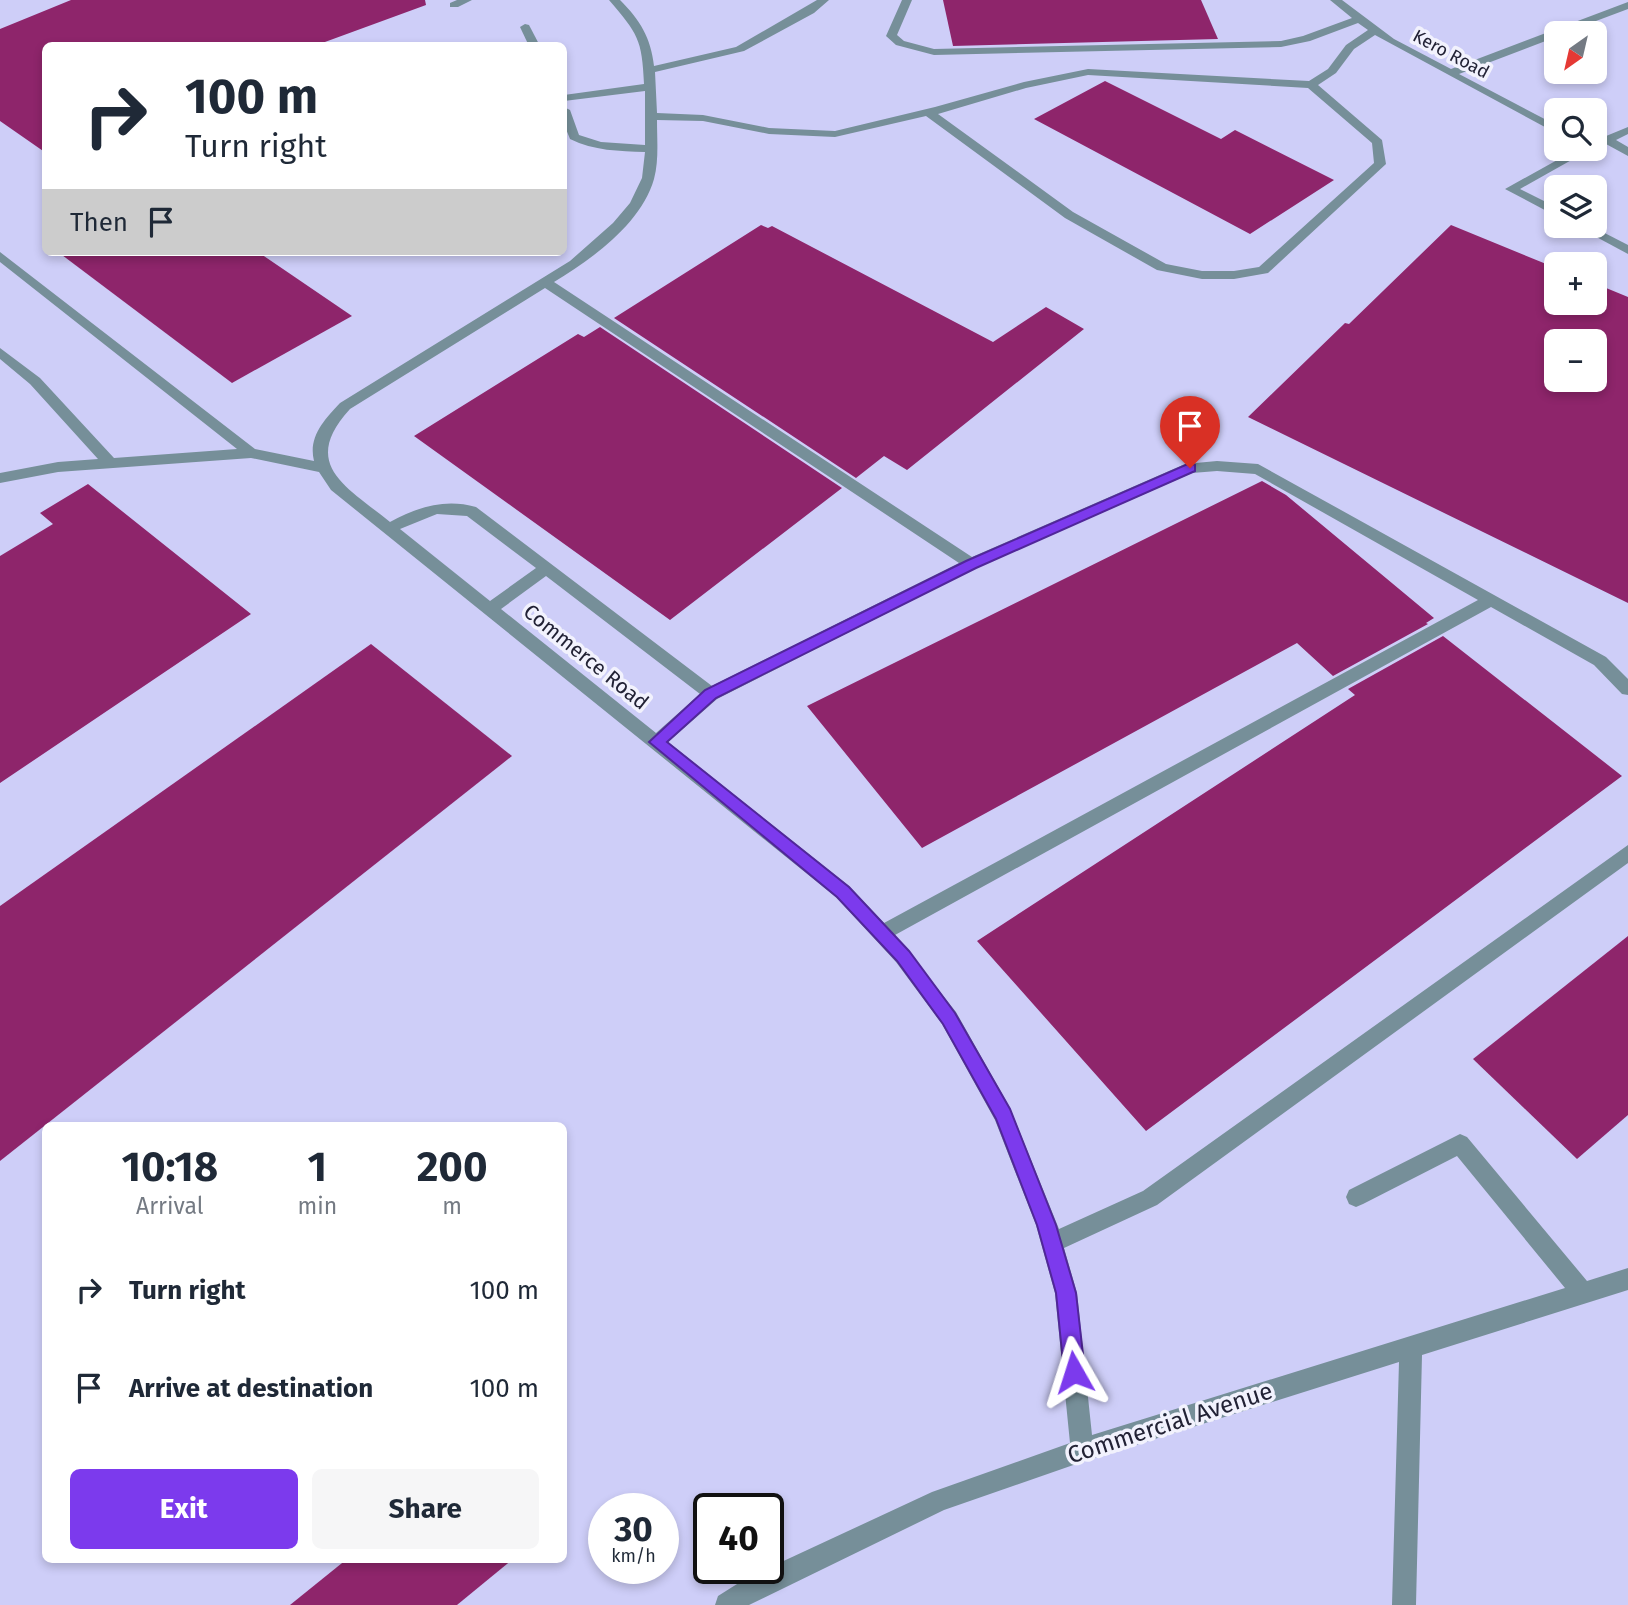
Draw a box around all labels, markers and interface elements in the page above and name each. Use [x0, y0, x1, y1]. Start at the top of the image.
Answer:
north arrow [1544, 21, 1606, 84]
map controls [1544, 21, 1607, 392]
street label: Kero Road [1409, 25, 1493, 83]
text: 100 m [185, 67, 318, 126]
icon: right [70, 70, 161, 161]
button: search [1544, 98, 1607, 161]
text: Turn right [185, 127, 327, 165]
button: layers [1544, 175, 1607, 238]
icon: arrive [142, 203, 180, 241]
text: Then [70, 207, 128, 238]
button: + [1544, 252, 1607, 315]
button: − [1544, 329, 1607, 392]
pin [1160, 396, 1220, 468]
icon: arrive [1171, 407, 1209, 445]
street label: Commerce Road [518, 599, 654, 715]
text: 10:18 [121, 1142, 218, 1192]
text: 1 [308, 1142, 327, 1192]
text: 200 [417, 1142, 488, 1192]
text: Arrival [136, 1192, 203, 1220]
text: min [298, 1192, 337, 1220]
text: m [442, 1192, 462, 1220]
icon: right [70, 1271, 108, 1309]
text: Turn right [129, 1275, 246, 1306]
text: 100 m [470, 1275, 539, 1306]
position arrow [1037, 1335, 1111, 1409]
icon: arrive [70, 1369, 108, 1407]
text: Arrive at destination [129, 1373, 373, 1404]
text: 100 m [470, 1373, 539, 1404]
street label: Commercial Avenue [1064, 1377, 1276, 1469]
button: Exit [70, 1469, 298, 1549]
button: Share [312, 1469, 539, 1549]
speed limit sign: 40 [693, 1493, 784, 1584]
text: 30 [614, 1508, 653, 1550]
text: km/h [611, 1545, 656, 1567]

